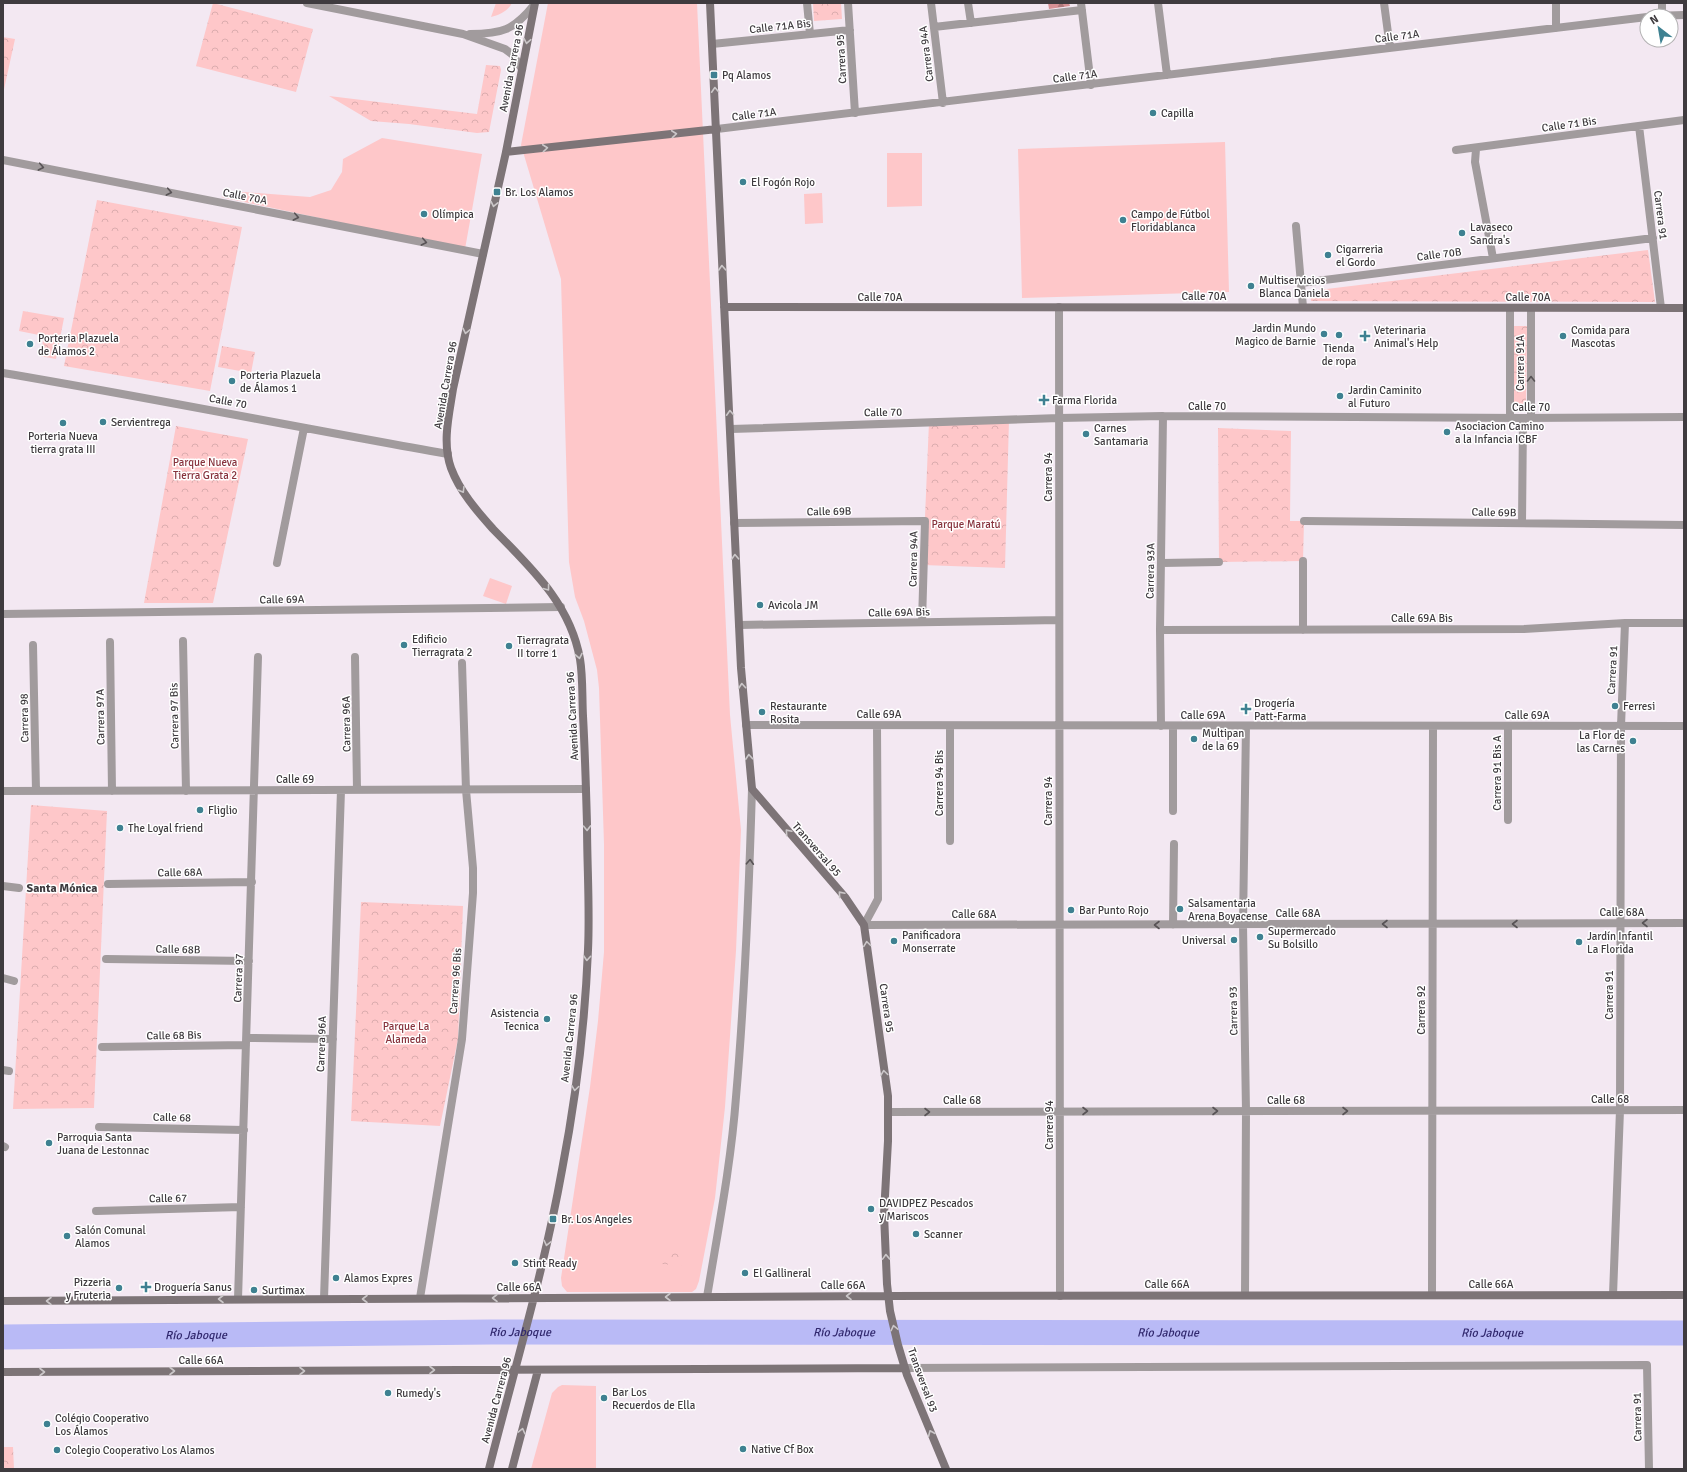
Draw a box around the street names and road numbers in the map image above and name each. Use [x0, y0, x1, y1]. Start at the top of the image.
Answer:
street label: Calle 71A Bis [749, 17, 812, 36]
street label: Avenida Carrera 96 [497, 23, 526, 113]
street label: Carrera 94A [917, 25, 936, 83]
street label: Calle 71A [1374, 27, 1420, 46]
street label: Carrera 95 [834, 34, 849, 84]
street label: Calle 71A [1052, 67, 1098, 86]
street label: Calle 71A [731, 105, 777, 124]
street label: Calle 71 Bis [1541, 114, 1597, 135]
street label: Calle 70A [222, 186, 268, 207]
street label: Carrera 91 [1651, 190, 1670, 240]
street label: Calle 70B [1416, 245, 1462, 264]
street label: Calle 70A [1182, 290, 1227, 303]
street label: Calle 70A [858, 291, 903, 304]
street label: Calle 70A [1506, 291, 1551, 304]
street label: Carrera 91A [1514, 335, 1527, 391]
street label: Avenida Carrera 96 [431, 340, 460, 430]
street label: Calle 70 [208, 392, 248, 411]
street label: Calle 70 [1188, 400, 1226, 413]
street label: Calle 70 [1512, 401, 1550, 414]
street label: Calle 70 [864, 406, 902, 419]
street label: Carrera 94 [1042, 452, 1055, 502]
street label: Calle 69B [806, 505, 852, 518]
street label: Calle 69B [1471, 506, 1517, 519]
street label: Carrera 94A [907, 531, 920, 587]
street label: Carrera 93A [1144, 543, 1157, 599]
street label: Calle 69A [259, 593, 305, 606]
street label: Calle 69A Bis [868, 605, 930, 620]
street label: Calle 69A Bis [1391, 612, 1453, 625]
street label: Carrera 91 [1605, 645, 1620, 695]
street label: Avenida Carrera 96 [564, 671, 581, 761]
street label: Carrera 97 Bis [167, 683, 182, 749]
street label: Carrera 97A [94, 689, 107, 745]
street label: Carrera 98 [18, 693, 31, 743]
street label: Carrera 96A [340, 696, 353, 752]
street label: Calle 69A [857, 708, 902, 721]
street label: Calle 69A [1181, 709, 1226, 722]
street label: Calle 69A [1505, 709, 1550, 722]
street label: Carrera 91 Bis A [1491, 735, 1504, 811]
street label: Carrera 94 Bis [933, 750, 946, 816]
street label: Calle 69 [276, 773, 314, 786]
street label: Carrera 94 [1042, 776, 1055, 826]
street label: Transversal 95 [790, 820, 844, 879]
street label: Calle 68A [157, 866, 203, 879]
street label: Calle 68A [1600, 906, 1645, 919]
street label: Calle 68A [1276, 907, 1321, 920]
street label: Calle 68A [952, 908, 997, 921]
street label: Calle 68B [155, 943, 201, 956]
street label: Carrera 96 Bis [447, 947, 464, 1015]
street label: Carrera 97 [231, 953, 246, 1003]
street label: Carrera 91 [1603, 970, 1616, 1020]
street label: Carrera 95 [877, 983, 896, 1033]
street label: Carrera 92 [1415, 985, 1428, 1035]
street label: Carrera 93 [1227, 986, 1240, 1036]
street label: Avenida Carrera 96 [558, 993, 581, 1083]
street label: Carrera 96A [314, 1015, 329, 1072]
street label: Calle 68 Bis [146, 1029, 202, 1042]
street label: Calle 68 [1591, 1093, 1629, 1106]
street label: Calle 68 [943, 1094, 981, 1107]
street label: Calle 68 [1267, 1094, 1305, 1107]
street label: Carrera 94 [1043, 1100, 1056, 1150]
street label: Calle 68 [153, 1111, 191, 1124]
street label: Calle 67 [149, 1192, 187, 1205]
street label: Calle 66A [1145, 1278, 1190, 1291]
street label: Calle 66A [1469, 1278, 1514, 1291]
street label: Calle 66A [821, 1279, 866, 1292]
street label: Calle 66A [497, 1281, 542, 1294]
street label: Transversal 93 [905, 1346, 940, 1414]
street label: Calle 66A [179, 1354, 224, 1367]
street label: Avenida Carrera 96 [479, 1355, 514, 1445]
street label: Carrera 91 [1631, 1392, 1644, 1442]

